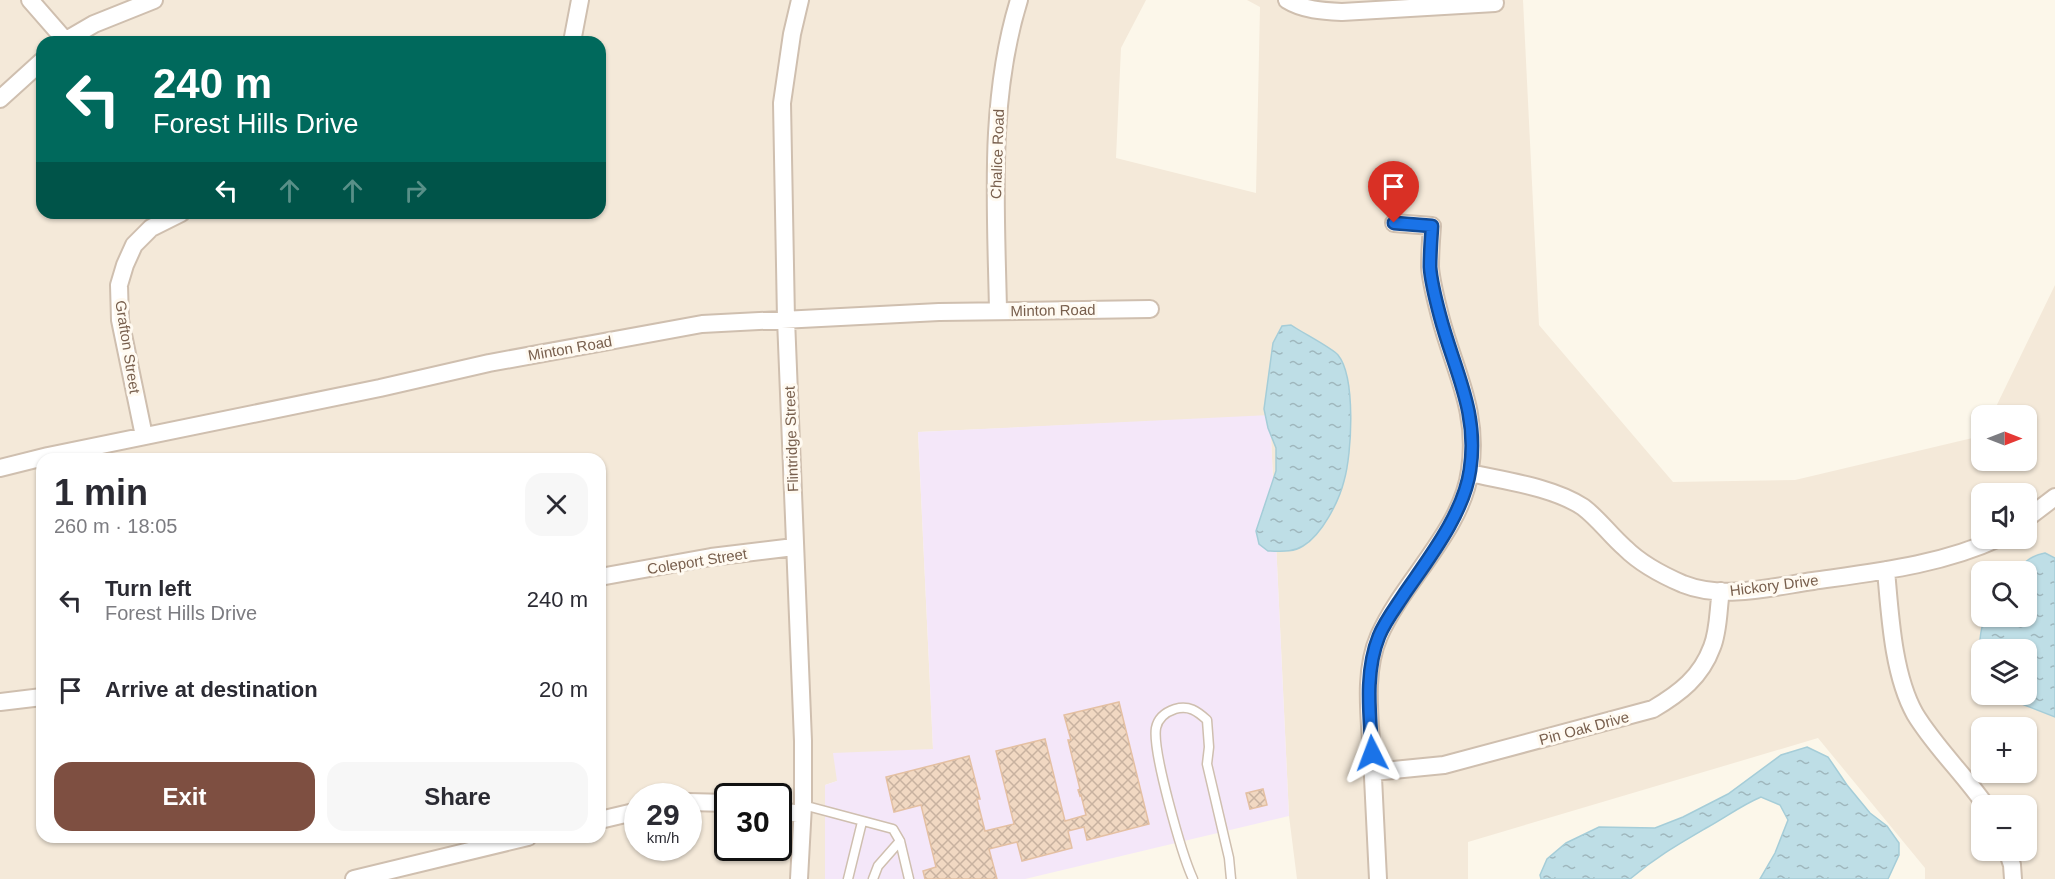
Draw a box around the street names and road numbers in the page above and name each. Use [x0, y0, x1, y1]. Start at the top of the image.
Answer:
street label: Chalice Road [987, 109, 1007, 199]
street label: Grafton Street [112, 299, 144, 396]
street label: Minton Road [1010, 301, 1096, 319]
street label: Minton Road [527, 332, 613, 364]
street label: Flintridge Street [781, 385, 801, 492]
street label: Coleport Street [646, 545, 749, 577]
street label: Hickory Drive [1729, 571, 1819, 599]
street label: Pin Oak Drive [1537, 708, 1631, 748]

